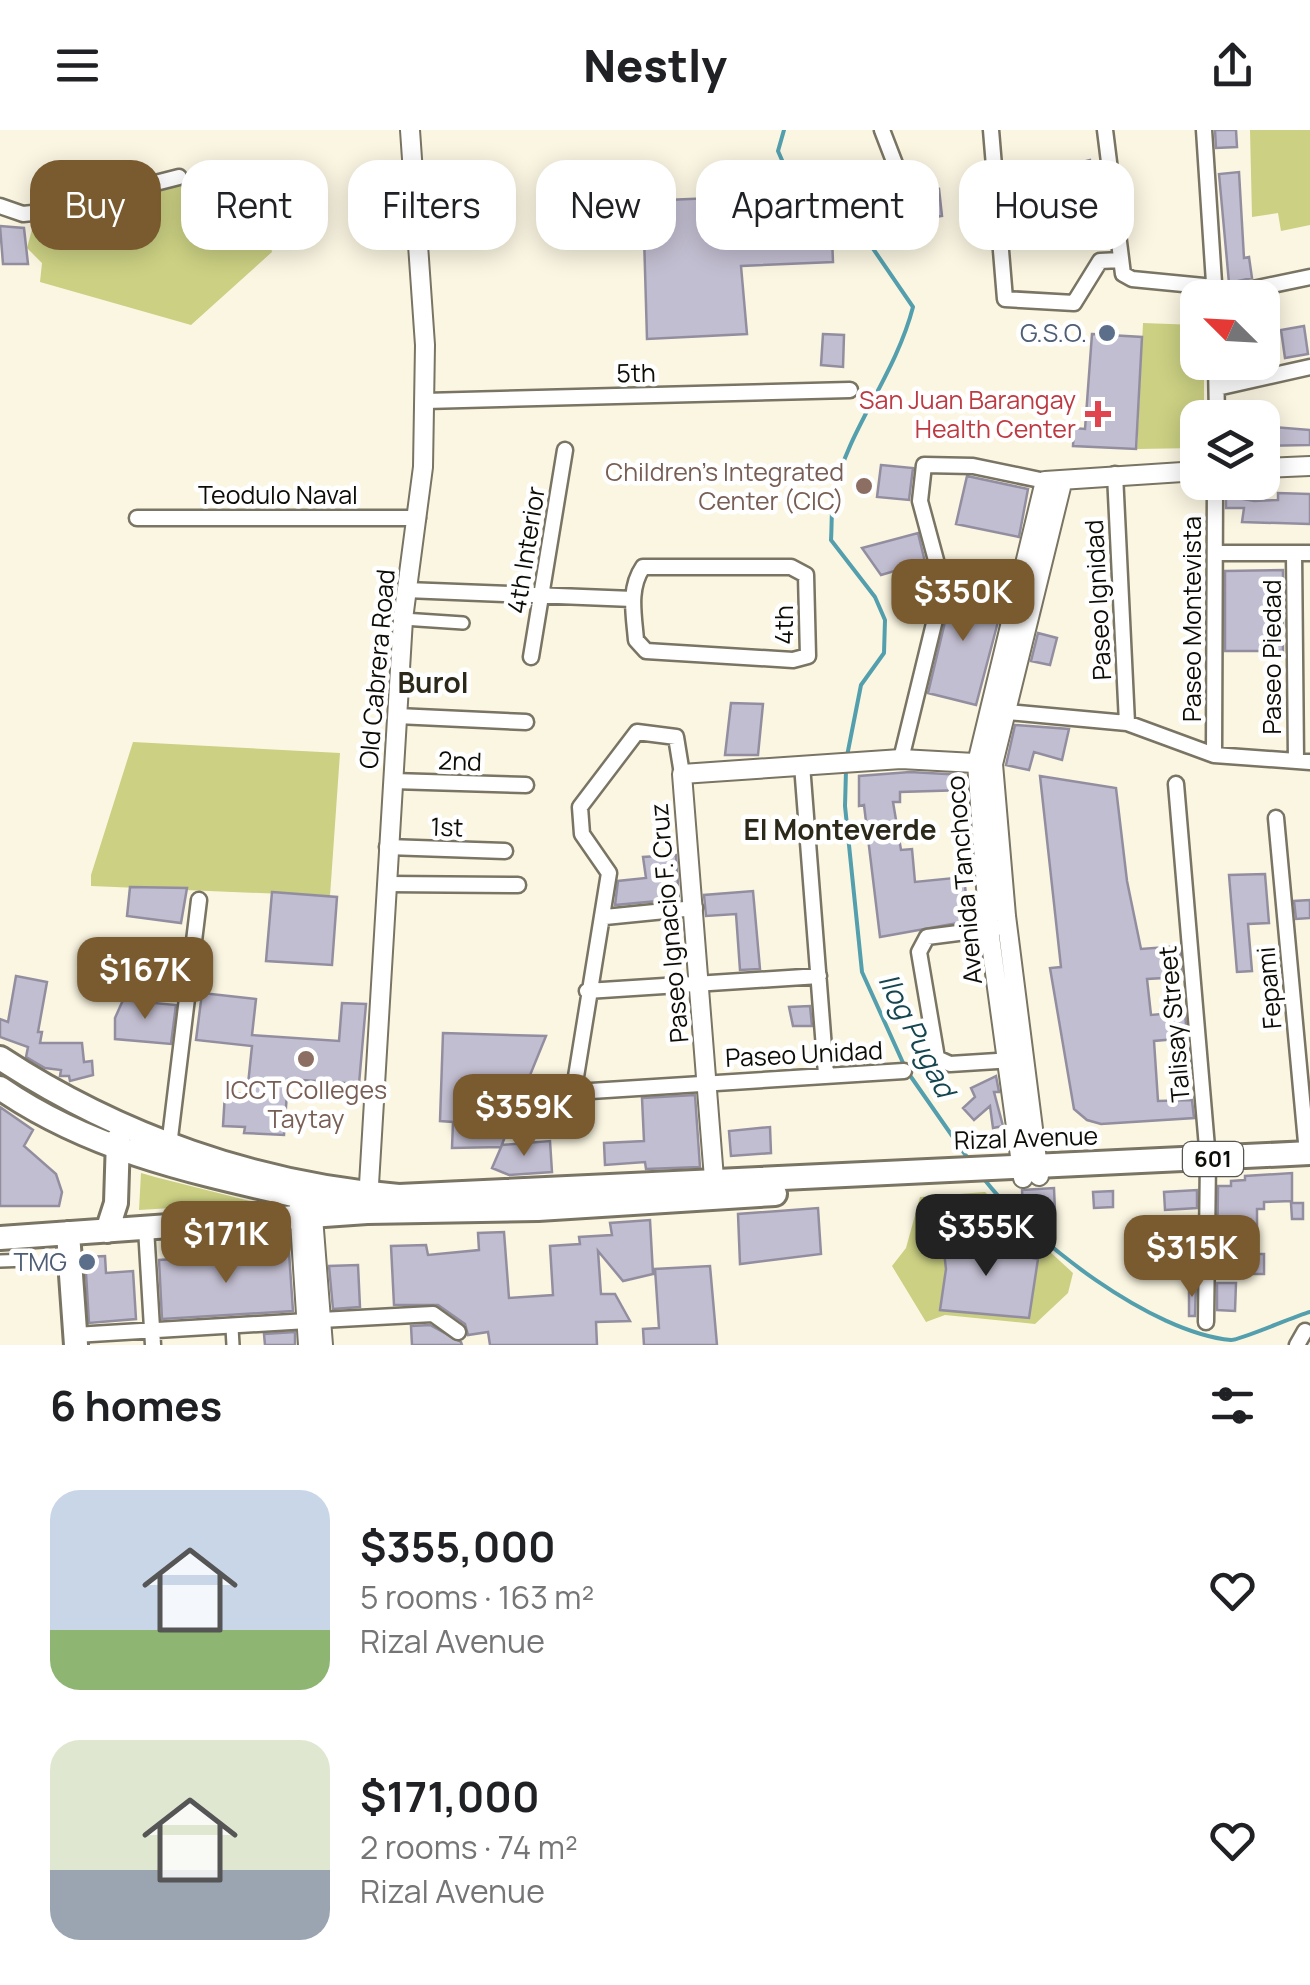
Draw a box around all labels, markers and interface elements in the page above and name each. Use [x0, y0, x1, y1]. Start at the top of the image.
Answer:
text: Nestly [583, 34, 727, 96]
icon: menu [50, 38, 105, 93]
icon: share [1205, 38, 1260, 93]
chip: Buy [30, 160, 161, 250]
chip: Rent [181, 160, 328, 250]
chip: Filters [348, 160, 516, 250]
chip: New [536, 160, 676, 250]
chip: Apartment [696, 160, 939, 250]
chip: House [959, 160, 1134, 250]
north arrow [1180, 280, 1280, 380]
map controls [1180, 280, 1280, 500]
place label: G.S.O. [1020, 315, 1087, 350]
marker: G.S.O. [1096, 322, 1118, 344]
street label: 5th [616, 355, 656, 390]
place label: San Juan Barangay Health Center [859, 382, 1076, 446]
button: layers [1180, 400, 1280, 500]
marker: San Juan Barangay Health Center [1085, 401, 1111, 427]
place label: Children's Integrated Center (CIC) [605, 454, 844, 518]
marker: Children's Integrated Center (CIC) [853, 475, 875, 497]
street label: Teodulo Naval [198, 477, 358, 512]
street label: 4th Interior [498, 484, 553, 616]
street label: Paseo Montevista [1174, 516, 1209, 722]
street label: Paseo Ignidad [1076, 519, 1119, 681]
pin: $350K [893, 559, 1033, 644]
street label: Old Cabrera Road [350, 568, 403, 770]
text: $350K [913, 569, 1013, 613]
street label: Paseo Piedad [1254, 580, 1289, 735]
street label: 4th [766, 605, 801, 645]
district label: Burol [397, 663, 469, 701]
street label: 2nd [437, 742, 483, 779]
street label: Avenida Tanchoco [937, 774, 990, 986]
street label: Paseo Ignacio F. Cruz [641, 802, 696, 1044]
street label: 1st [430, 808, 464, 845]
district label: El Monteverde [743, 810, 937, 848]
pin: $167K [75, 937, 215, 1022]
street label: Talisay Street [1149, 945, 1198, 1104]
street label: Fepami [1247, 946, 1290, 1031]
text: $167K [99, 947, 191, 991]
water label: Ilog Pugad [871, 966, 967, 1106]
street label: Paseo Unidad [724, 1032, 884, 1075]
marker: ICCT Colleges Taytay [295, 1048, 317, 1070]
place label: ICCT Colleges Taytay [225, 1072, 387, 1136]
pin: $359K [454, 1074, 594, 1159]
text: $359K [475, 1084, 573, 1128]
street label: Rizal Avenue [953, 1117, 1099, 1158]
road number: 601 [1183, 1142, 1243, 1176]
pin: $355K [916, 1194, 1056, 1279]
pin: $171K [156, 1201, 296, 1286]
text: $355K [938, 1204, 1034, 1248]
text: $171K [183, 1211, 269, 1255]
pin: $315K [1122, 1215, 1262, 1300]
text: $315K [1146, 1225, 1238, 1269]
place label: TMG [13, 1244, 67, 1279]
marker: TMG [76, 1251, 98, 1273]
text: 6 homes [50, 1376, 222, 1434]
icon: filters [1205, 1378, 1260, 1433]
text: $355,000 [360, 1517, 556, 1575]
icon: home [130, 1530, 250, 1650]
icon: heart [1205, 1563, 1260, 1618]
text: 5 rooms · 163 m² [360, 1575, 594, 1619]
text: Rizal Avenue [360, 1619, 545, 1663]
text: $171,000 [360, 1767, 540, 1825]
icon: home [130, 1780, 250, 1900]
icon: heart [1205, 1813, 1260, 1868]
text: 2 rooms · 74 m² [360, 1825, 578, 1869]
text: Rizal Avenue [360, 1869, 545, 1913]

